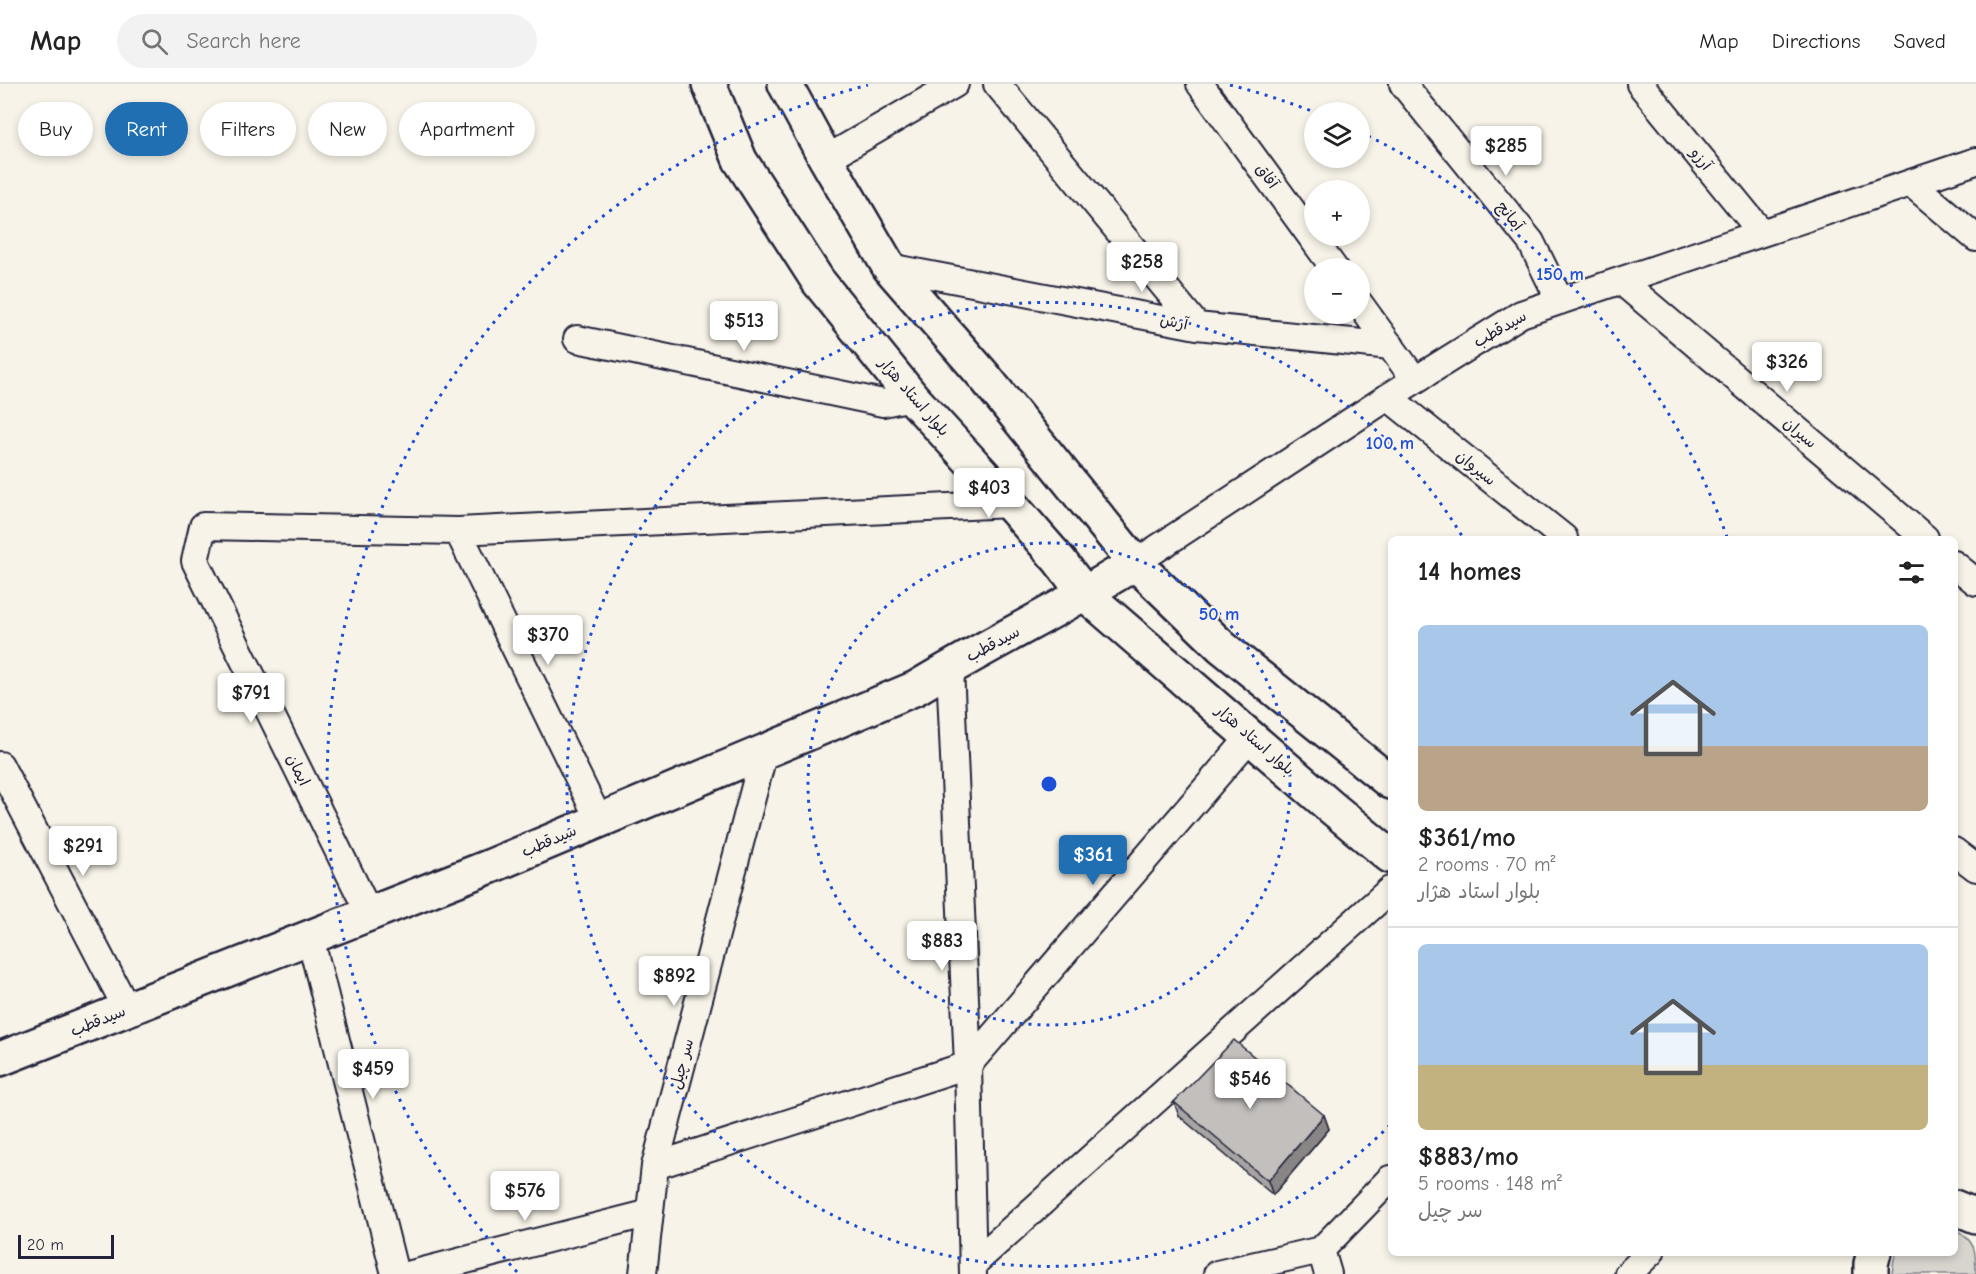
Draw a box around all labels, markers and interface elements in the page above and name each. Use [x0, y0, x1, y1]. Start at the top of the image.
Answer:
search box [117, 14, 537, 68]
text: Map [30, 25, 81, 57]
icon: search [138, 25, 171, 58]
text: Search here [186, 28, 301, 54]
text: Map [1699, 29, 1739, 53]
text: Directions [1772, 29, 1861, 53]
text: Saved [1894, 29, 1946, 53]
chip: Buy [18, 102, 93, 156]
chip: Rent [105, 102, 188, 156]
chip: Filters [200, 102, 296, 156]
chip: New [308, 102, 387, 156]
chip: Apartment [399, 102, 535, 156]
map controls [1304, 102, 1370, 324]
button: layers [1304, 102, 1370, 168]
pin: $285 [1470, 126, 1542, 177]
text: $285 [1485, 134, 1527, 157]
street label: آرزو [1685, 143, 1716, 175]
street label: آفاق [1252, 160, 1283, 193]
button: + [1304, 180, 1370, 246]
street label: آمانج [1492, 198, 1528, 236]
pin: $258 [1106, 242, 1178, 293]
text: $258 [1121, 250, 1163, 273]
button: − [1304, 258, 1370, 324]
text: 150 m [1536, 264, 1584, 285]
pin: $513 [708, 301, 780, 352]
street label: سیدقطب [1470, 307, 1530, 351]
text: $513 [724, 309, 764, 332]
street label: آرش [1159, 310, 1191, 334]
pin: $326 [1751, 342, 1823, 393]
text: $326 [1766, 350, 1808, 373]
street label: بلوار استاد هژار [874, 353, 953, 440]
street label: سیران [1780, 414, 1820, 452]
text: 100 m [1366, 433, 1414, 454]
street label: سیروان [1453, 447, 1499, 489]
pin: $403 [953, 468, 1025, 519]
text: $403 [968, 476, 1010, 499]
icon: filters [1895, 556, 1928, 589]
text: 14 homes [1418, 557, 1521, 587]
text: 50 m [1199, 604, 1239, 625]
pin: $370 [512, 615, 584, 666]
street label: سیدقطب [963, 622, 1023, 666]
text: $370 [527, 623, 569, 646]
icon: home [1619, 664, 1727, 772]
pin: $791 [215, 673, 287, 724]
text: $791 [232, 681, 270, 704]
street label: بلوار استاد هژار [1211, 700, 1298, 780]
street label: ایمان [283, 751, 313, 789]
centre of rings [1039, 774, 1059, 794]
street label: سیدقطب [519, 821, 579, 861]
text: $361/mo [1418, 823, 1516, 853]
pin: $291 [47, 826, 119, 877]
text: $291 [63, 834, 103, 857]
pin: $361 [1057, 835, 1129, 886]
text: $361 [1073, 843, 1113, 866]
text: 2 rooms · 70 m² [1418, 853, 1555, 876]
text: بلوار استاد هژار [1418, 880, 1540, 903]
pin: $883 [906, 921, 978, 972]
text: $883 [921, 929, 963, 952]
pin: $892 [638, 956, 710, 1007]
text: $892 [653, 964, 695, 987]
icon: home [1619, 983, 1727, 1091]
street label: سیدقطب [68, 1002, 128, 1040]
street label: سر چیل [667, 1037, 698, 1092]
pin: $459 [337, 1049, 409, 1100]
text: $459 [352, 1057, 394, 1080]
pin: $546 [1214, 1059, 1286, 1110]
text: $546 [1229, 1067, 1271, 1090]
text: $883/mo [1418, 1142, 1519, 1172]
pin: $576 [489, 1171, 561, 1222]
text: 5 rooms · 148 m² [1418, 1172, 1562, 1195]
text: $576 [504, 1179, 546, 1202]
text: سر چیل [1418, 1199, 1483, 1222]
scale bar [18, 1232, 114, 1260]
text: 20 m [27, 1236, 64, 1254]

